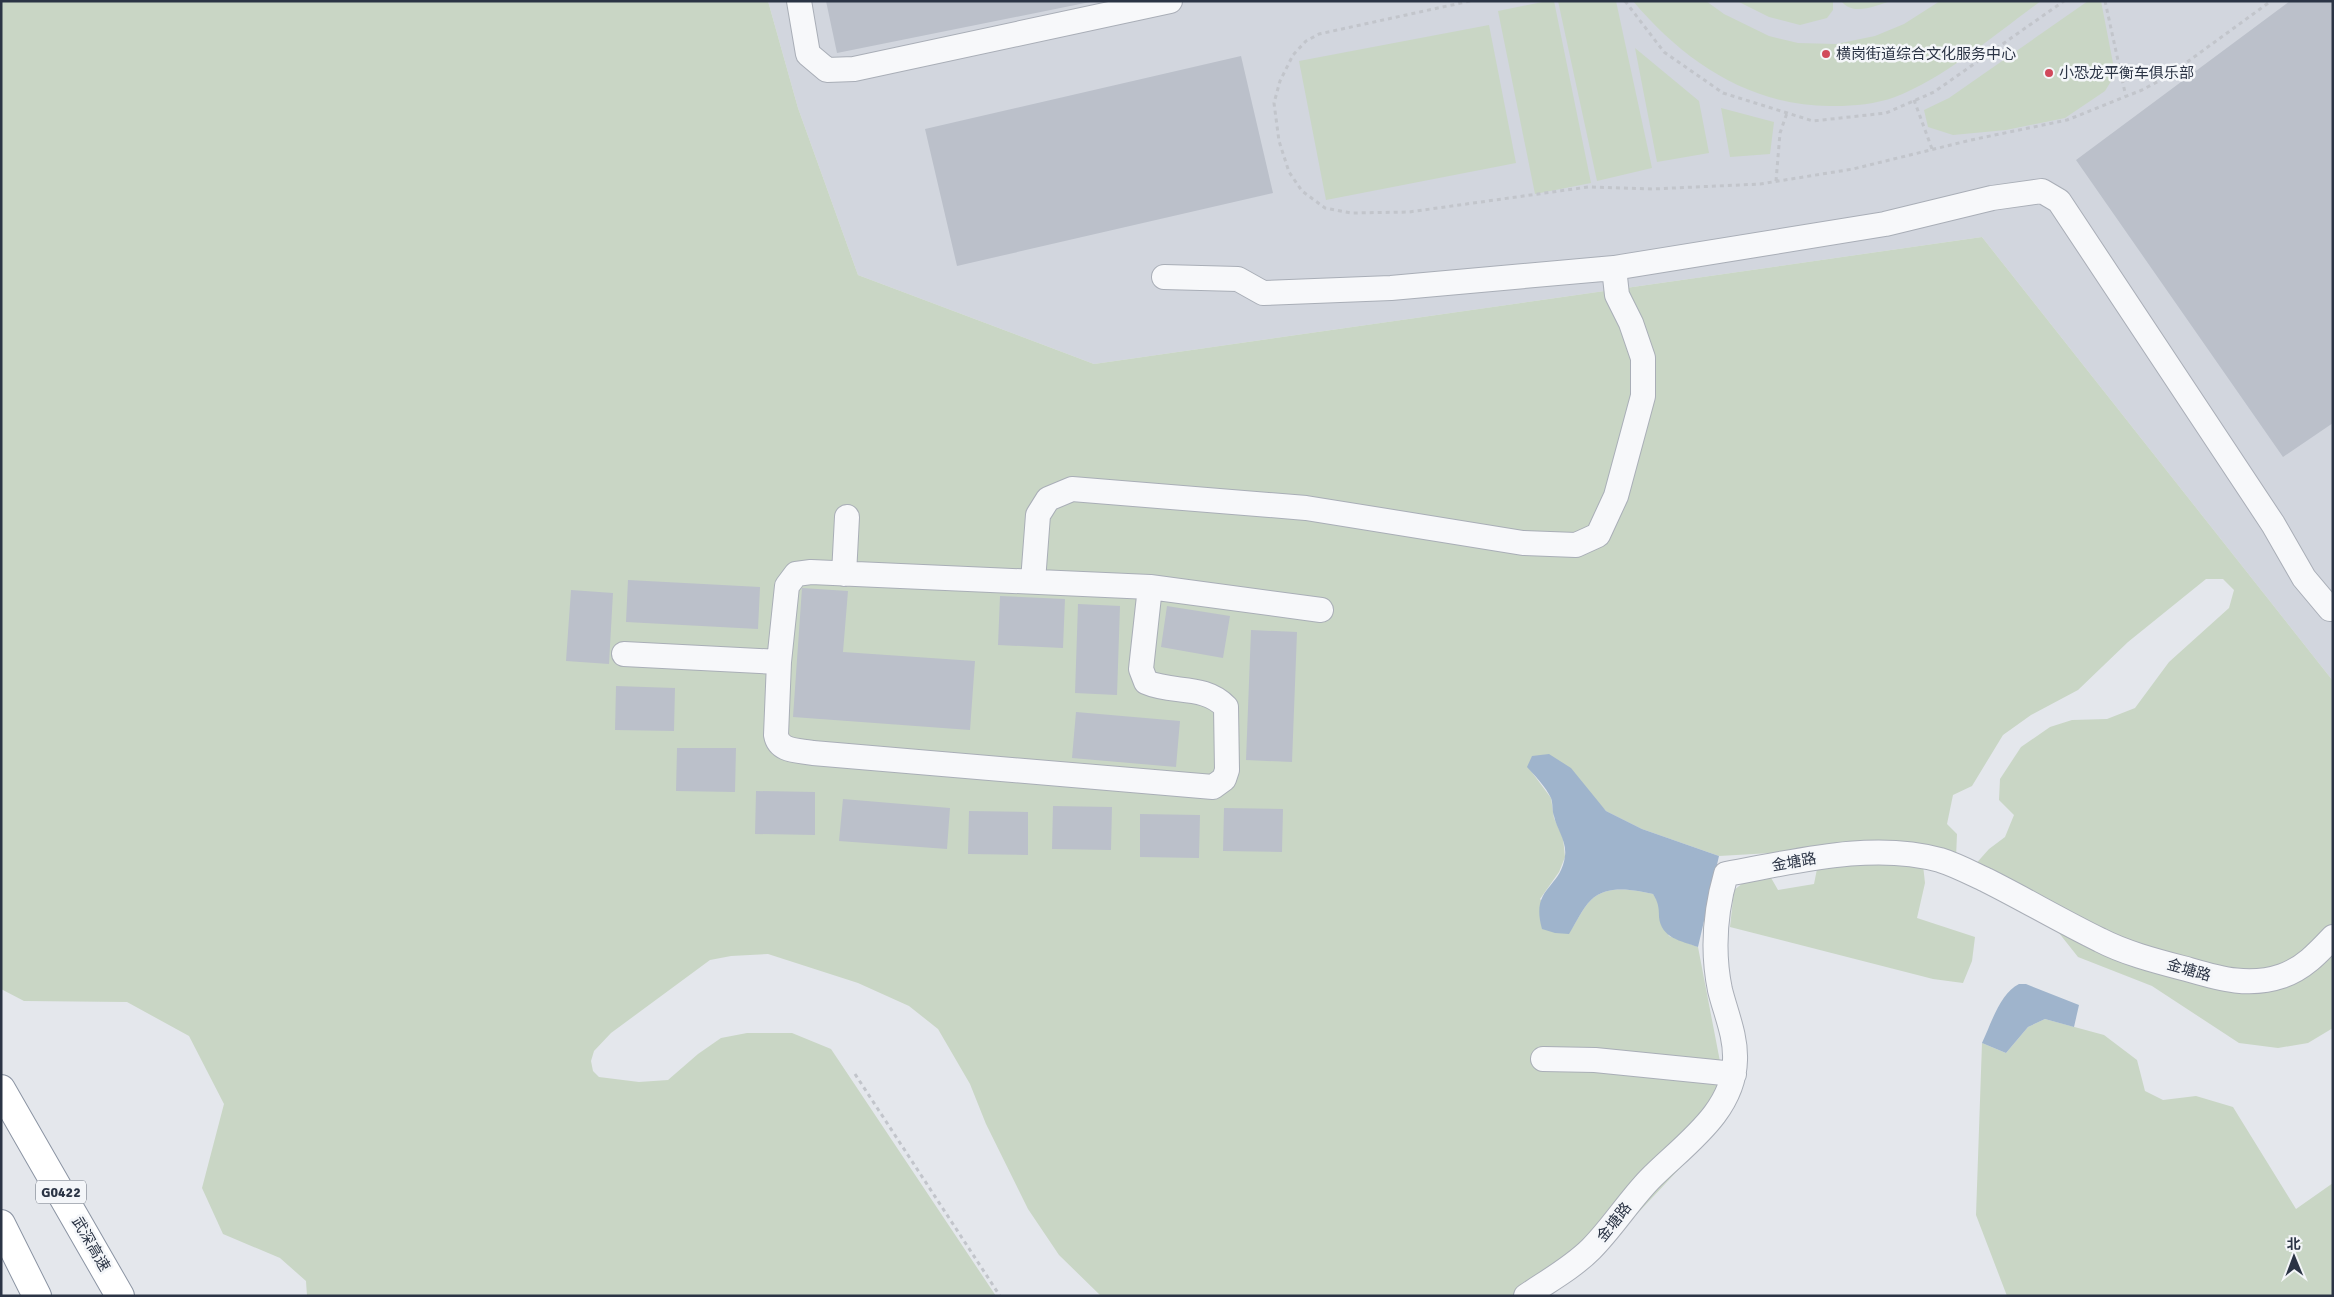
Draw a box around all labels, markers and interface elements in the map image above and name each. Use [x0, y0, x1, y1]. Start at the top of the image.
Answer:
place label: 横岗街道综合文化服务中心 [1836, 45, 2016, 63]
marker: 横岗街道综合文化服务中心 [1820, 48, 1832, 60]
place label: 小恐龙平衡车俱乐部 [2059, 64, 2194, 82]
marker: 小恐龙平衡车俱乐部 [2043, 67, 2055, 79]
street label: 金塘路 [1770, 849, 1818, 875]
street label: 金塘路 [2165, 955, 2213, 985]
road number: G0422 [36, 1180, 86, 1204]
street label: 金塘路 [1593, 1199, 1635, 1245]
street label: 武深高速 [68, 1214, 114, 1274]
north arrow [2269, 1232, 2319, 1282]
text: 北 [2287, 1236, 2301, 1253]

